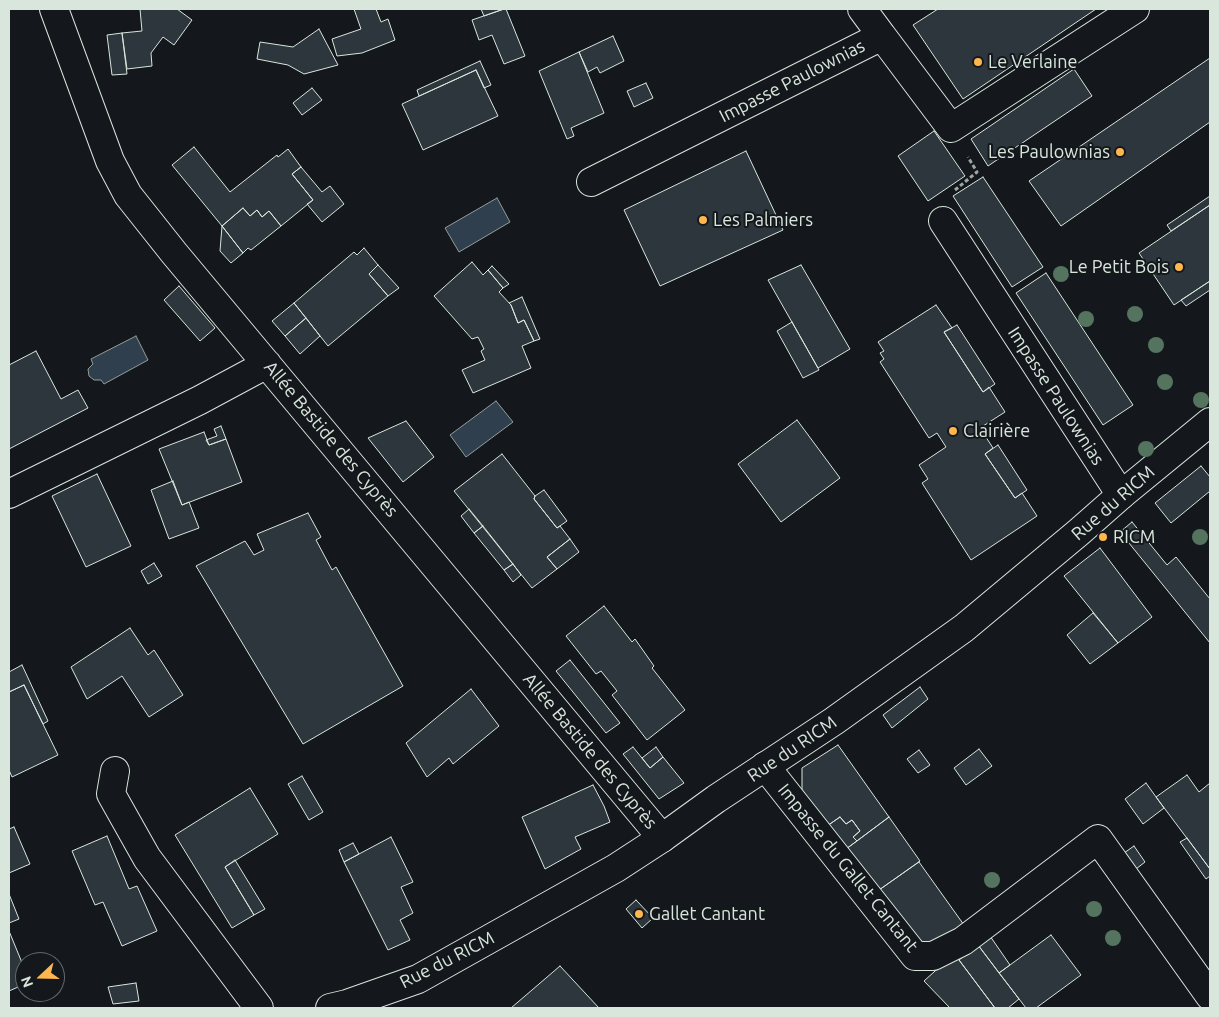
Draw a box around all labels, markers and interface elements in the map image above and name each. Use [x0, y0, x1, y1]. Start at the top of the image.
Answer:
street label: Impasse Paulownias [716, 35, 868, 127]
place label: Le Verlaine [988, 51, 1077, 73]
marker: Le Verlaine [972, 56, 984, 68]
place label: Les Paulownias [988, 141, 1110, 163]
marker: Les Paulownias [1114, 146, 1126, 158]
place label: Les Palmiers [713, 209, 813, 231]
marker: Les Palmiers [697, 214, 709, 226]
place label: Le Petit Bois [1069, 256, 1169, 278]
marker: Le Petit Bois [1173, 261, 1185, 273]
street label: Impasse Paulownias [1003, 323, 1109, 469]
street label: Allée Bastide des Cyprès [259, 357, 403, 521]
place label: Clairière [963, 420, 1030, 442]
marker: Clairière [947, 425, 959, 437]
street label: Rue du RICM [1067, 461, 1159, 545]
place label: RICM [1113, 526, 1156, 548]
marker: RICM [1097, 531, 1109, 543]
street label: Allée Bastide des Cyprès [518, 669, 662, 833]
street label: Rue du RICM [743, 711, 841, 787]
street label: Impasse du Gallet Cantant [773, 779, 923, 957]
place label: Gallet Cantant [649, 903, 765, 925]
marker: Gallet Cantant [633, 908, 645, 920]
street label: Rue du RICM [396, 927, 498, 993]
north arrow [15, 952, 65, 1002]
text: N [18, 974, 36, 990]

